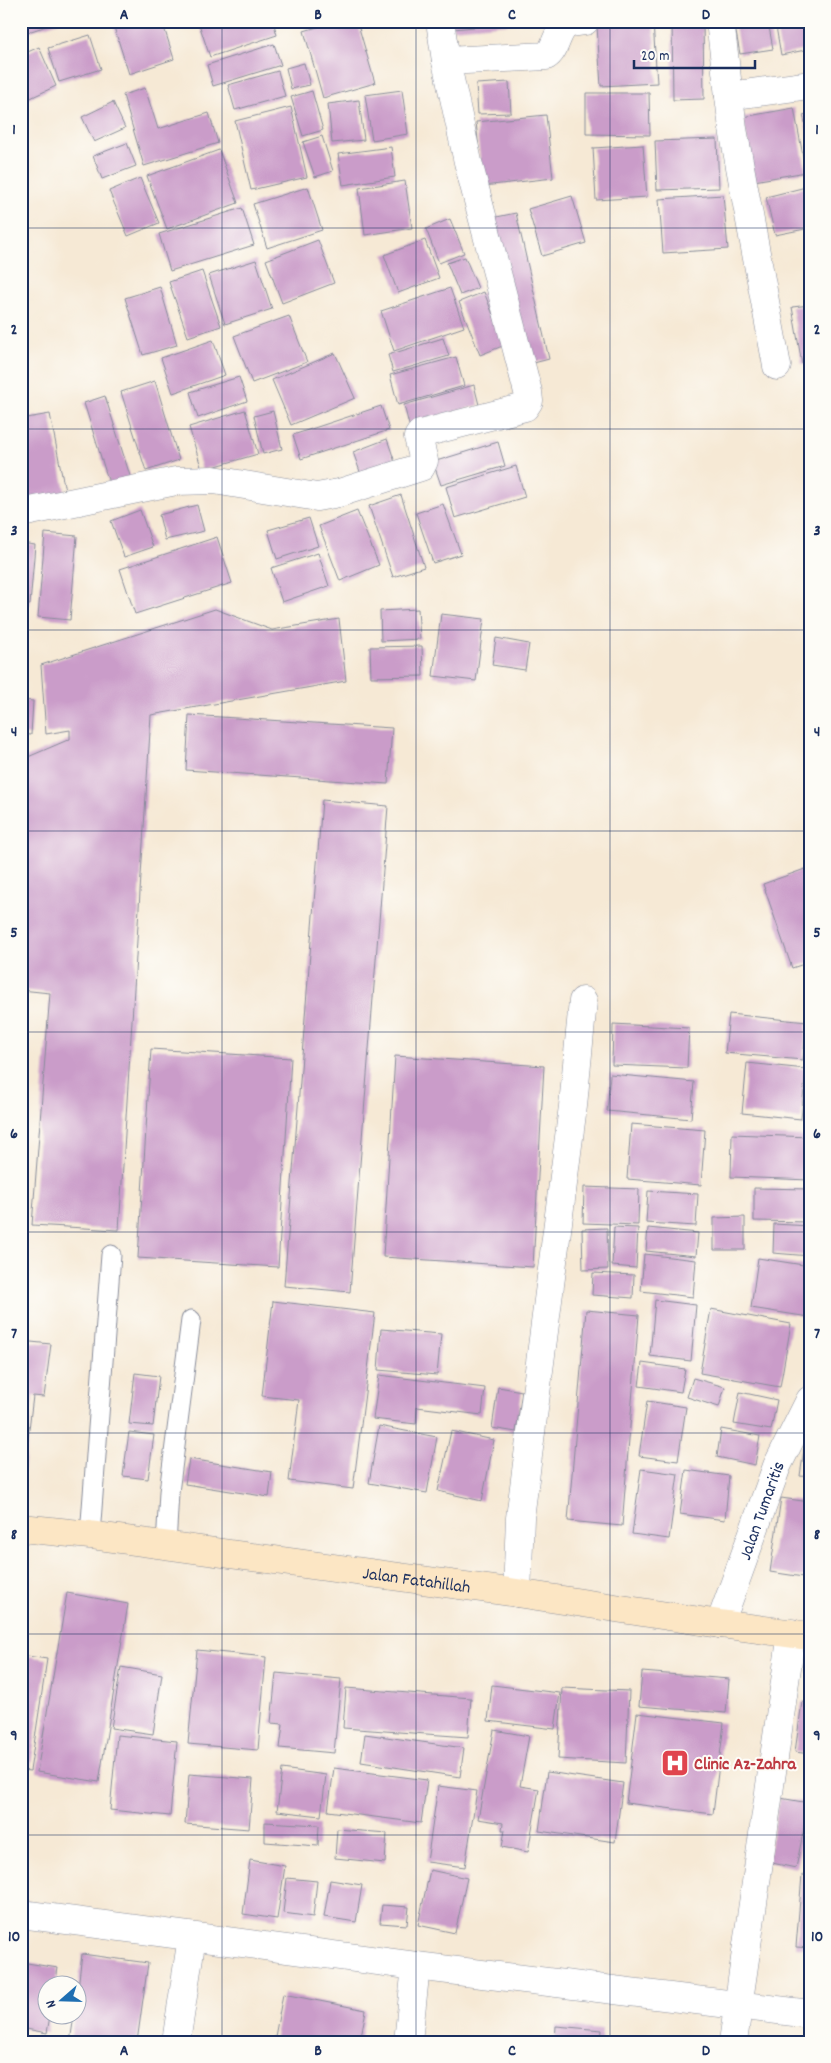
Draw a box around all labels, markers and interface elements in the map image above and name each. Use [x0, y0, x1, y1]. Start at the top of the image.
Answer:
text: A [120, 4, 129, 27]
text: B [314, 4, 322, 27]
text: C [508, 4, 516, 27]
text: D [702, 4, 711, 27]
scale bar [634, 38, 755, 70]
text: 20 m [641, 46, 669, 68]
text: 1 [12, 119, 16, 142]
text: 1 [815, 119, 819, 142]
text: 2 [11, 319, 18, 342]
text: 2 [814, 319, 821, 342]
text: 3 [10, 520, 18, 543]
text: 3 [813, 520, 821, 543]
text: 4 [11, 721, 17, 744]
text: 4 [814, 721, 820, 744]
text: 5 [10, 922, 18, 945]
text: 5 [813, 922, 821, 945]
text: 6 [10, 1123, 18, 1146]
text: 6 [813, 1123, 821, 1146]
text: 7 [11, 1323, 17, 1346]
text: 7 [814, 1323, 820, 1346]
street label: Jalan Tumaritis [734, 1457, 793, 1564]
text: 8 [11, 1524, 18, 1547]
text: 8 [814, 1524, 821, 1547]
street label: Jalan Fatahillah [361, 1562, 472, 1602]
text: 9 [10, 1725, 18, 1748]
text: 9 [813, 1725, 821, 1748]
hospital icon: Clinic Az-Zahra [660, 1748, 690, 1778]
place label: Clinic Az-Zahra [694, 1753, 797, 1778]
text: 10 [8, 1926, 20, 1949]
text: 10 [811, 1926, 823, 1949]
north arrow [38, 1976, 88, 2026]
text: N [41, 1997, 62, 2010]
text: A [120, 2040, 129, 2063]
text: B [314, 2040, 322, 2063]
text: C [508, 2040, 516, 2063]
text: D [702, 2040, 711, 2063]

